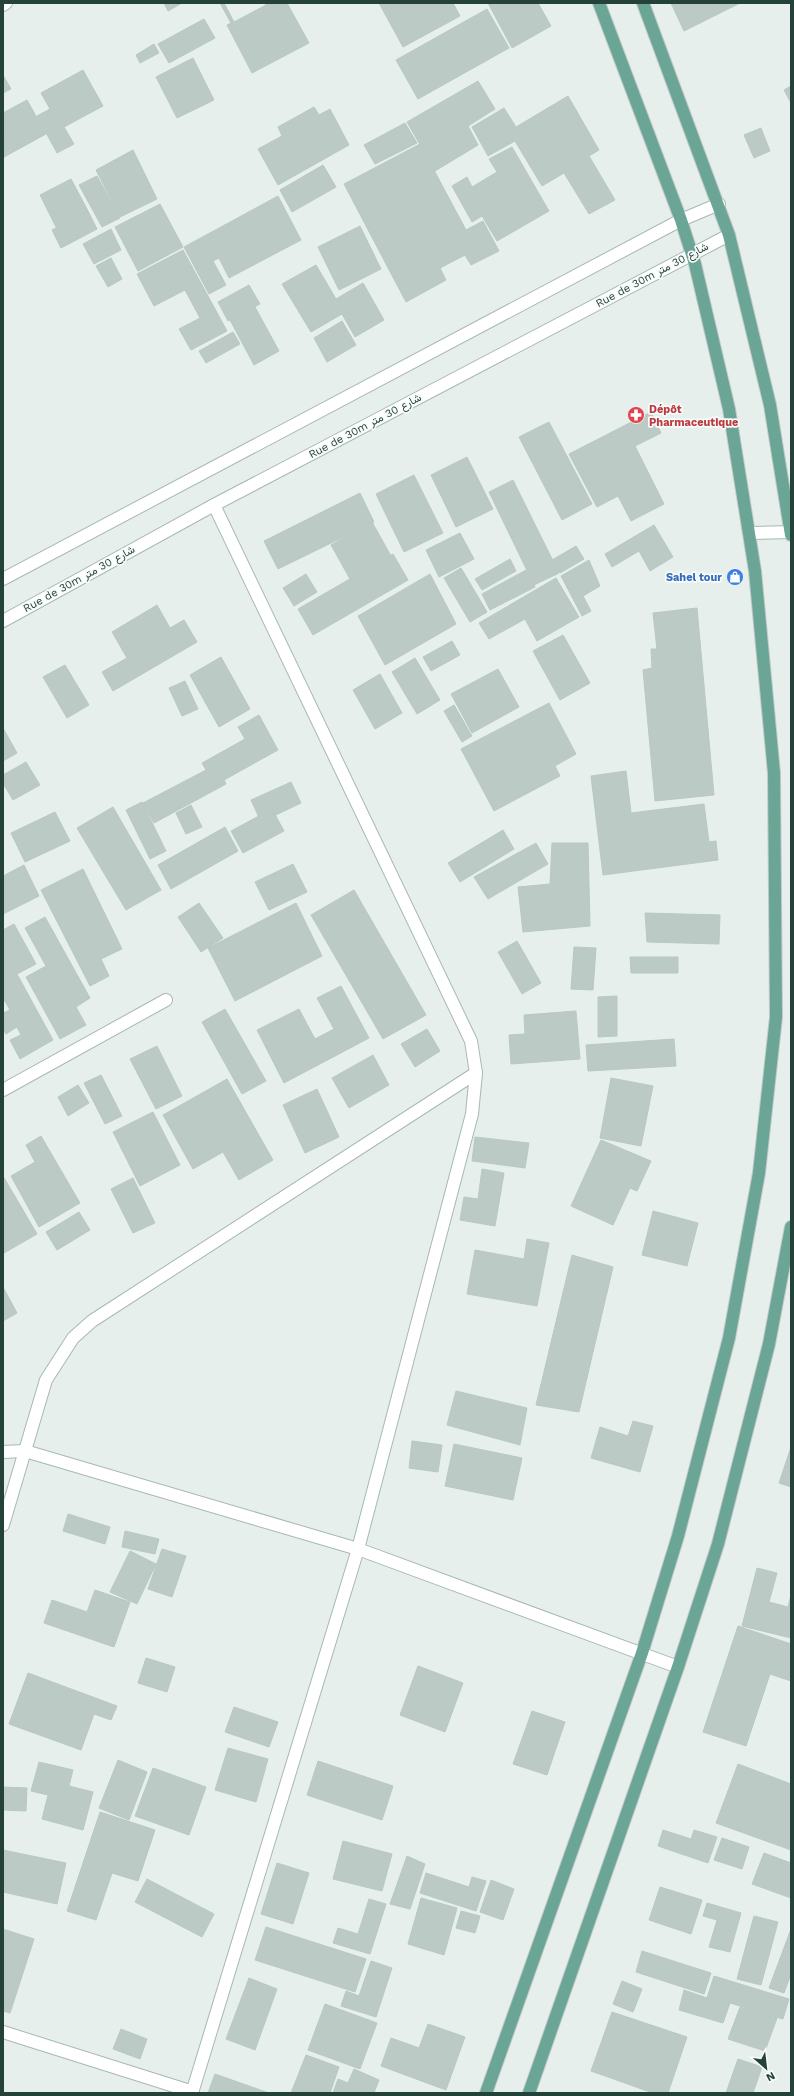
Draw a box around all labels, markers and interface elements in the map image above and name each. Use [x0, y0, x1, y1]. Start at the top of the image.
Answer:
street label: Rue de 30m شارع 30 متر [594, 240, 711, 311]
street label: Rue de 30m شارع 30 متر [307, 391, 424, 462]
place label: Dépôt Pharmaceutique [649, 403, 738, 429]
pharmacy icon: Dépôt Pharmaceutique [626, 405, 646, 425]
street label: Rue de 30m شارع 30 متر [21, 543, 138, 616]
shop icon: Sahel tour [725, 567, 745, 587]
place label: Sahel tour [666, 571, 722, 584]
north arrow [746, 2048, 786, 2088]
text: N [764, 2069, 777, 2084]

